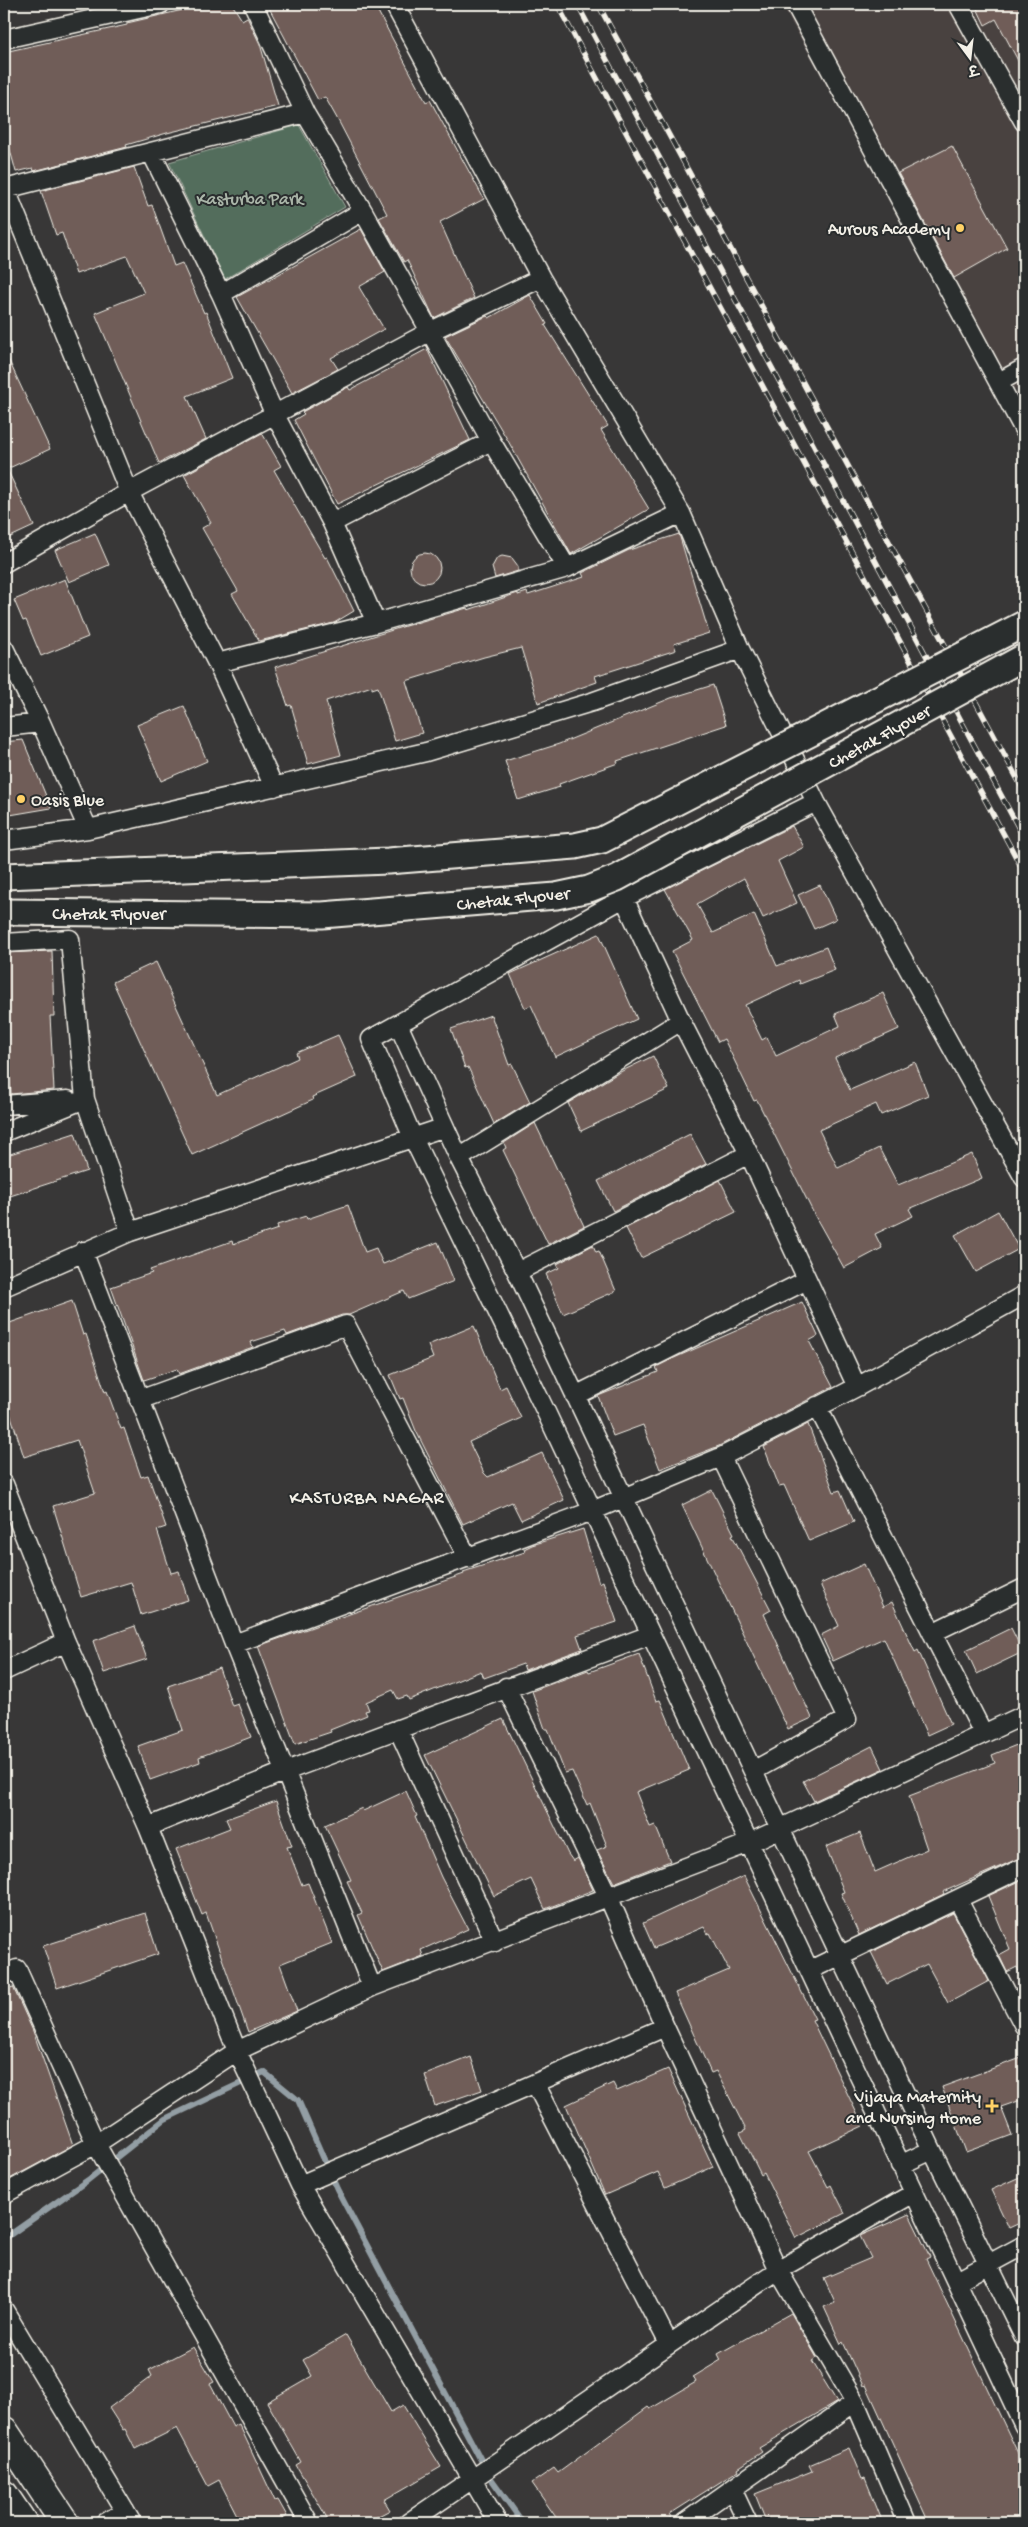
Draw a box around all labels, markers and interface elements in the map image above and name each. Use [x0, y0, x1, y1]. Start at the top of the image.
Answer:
north arrow [946, 32, 996, 82]
text: उ [964, 58, 981, 78]
park label: Kasturba Park [197, 190, 305, 211]
place label: Aurous Academy [828, 220, 950, 241]
marker: Aurous Academy [954, 222, 966, 234]
street label: Chetak Flyover [826, 701, 936, 775]
place label: Oasis Blue [31, 791, 105, 812]
marker: Oasis Blue [15, 793, 27, 805]
street label: Chetak Flyover [456, 884, 572, 917]
street label: Chetak Flyover [52, 905, 167, 926]
district label: KASTURBA NAGAR [290, 1488, 444, 1511]
place label: Vijaya Maternity and Nursing Home [846, 2088, 982, 2130]
marker: Vijaya Maternity and Nursing Home [985, 2099, 999, 2113]

